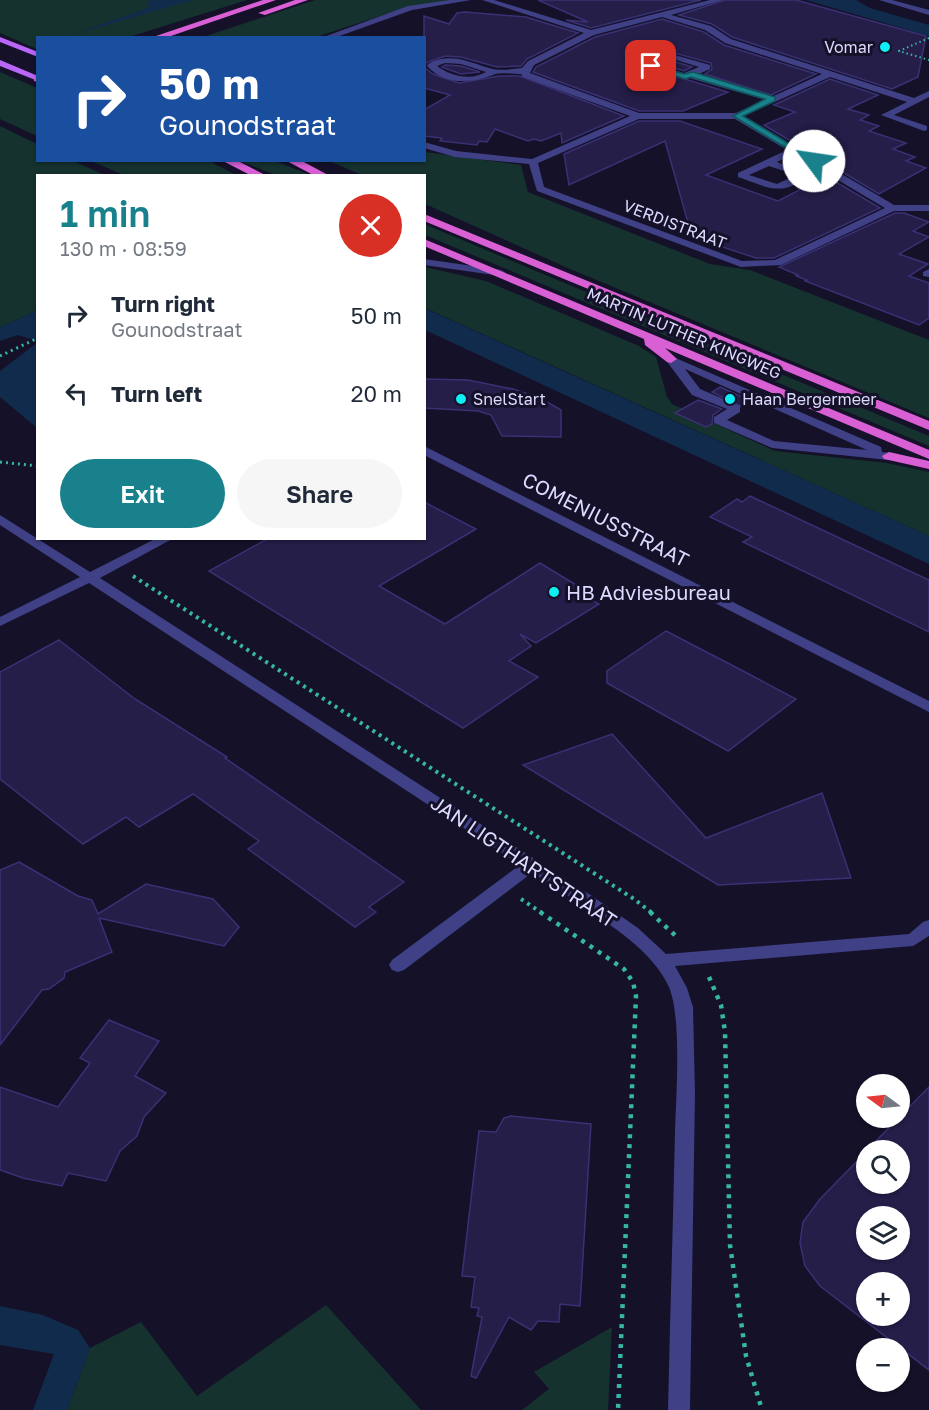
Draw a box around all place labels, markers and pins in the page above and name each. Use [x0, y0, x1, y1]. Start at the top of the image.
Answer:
place label: Vomar [824, 37, 873, 57]
pin [625, 40, 676, 91]
marker: Vomar [878, 40, 892, 54]
place label: SnelStart [473, 389, 546, 409]
place label: Haan Bergermeer [742, 389, 876, 409]
marker: SnelStart [454, 392, 468, 406]
marker: Haan Bergermeer [723, 392, 737, 406]
place label: HB Adviesbureau [566, 580, 731, 604]
marker: HB Adviesbureau [547, 585, 561, 599]

